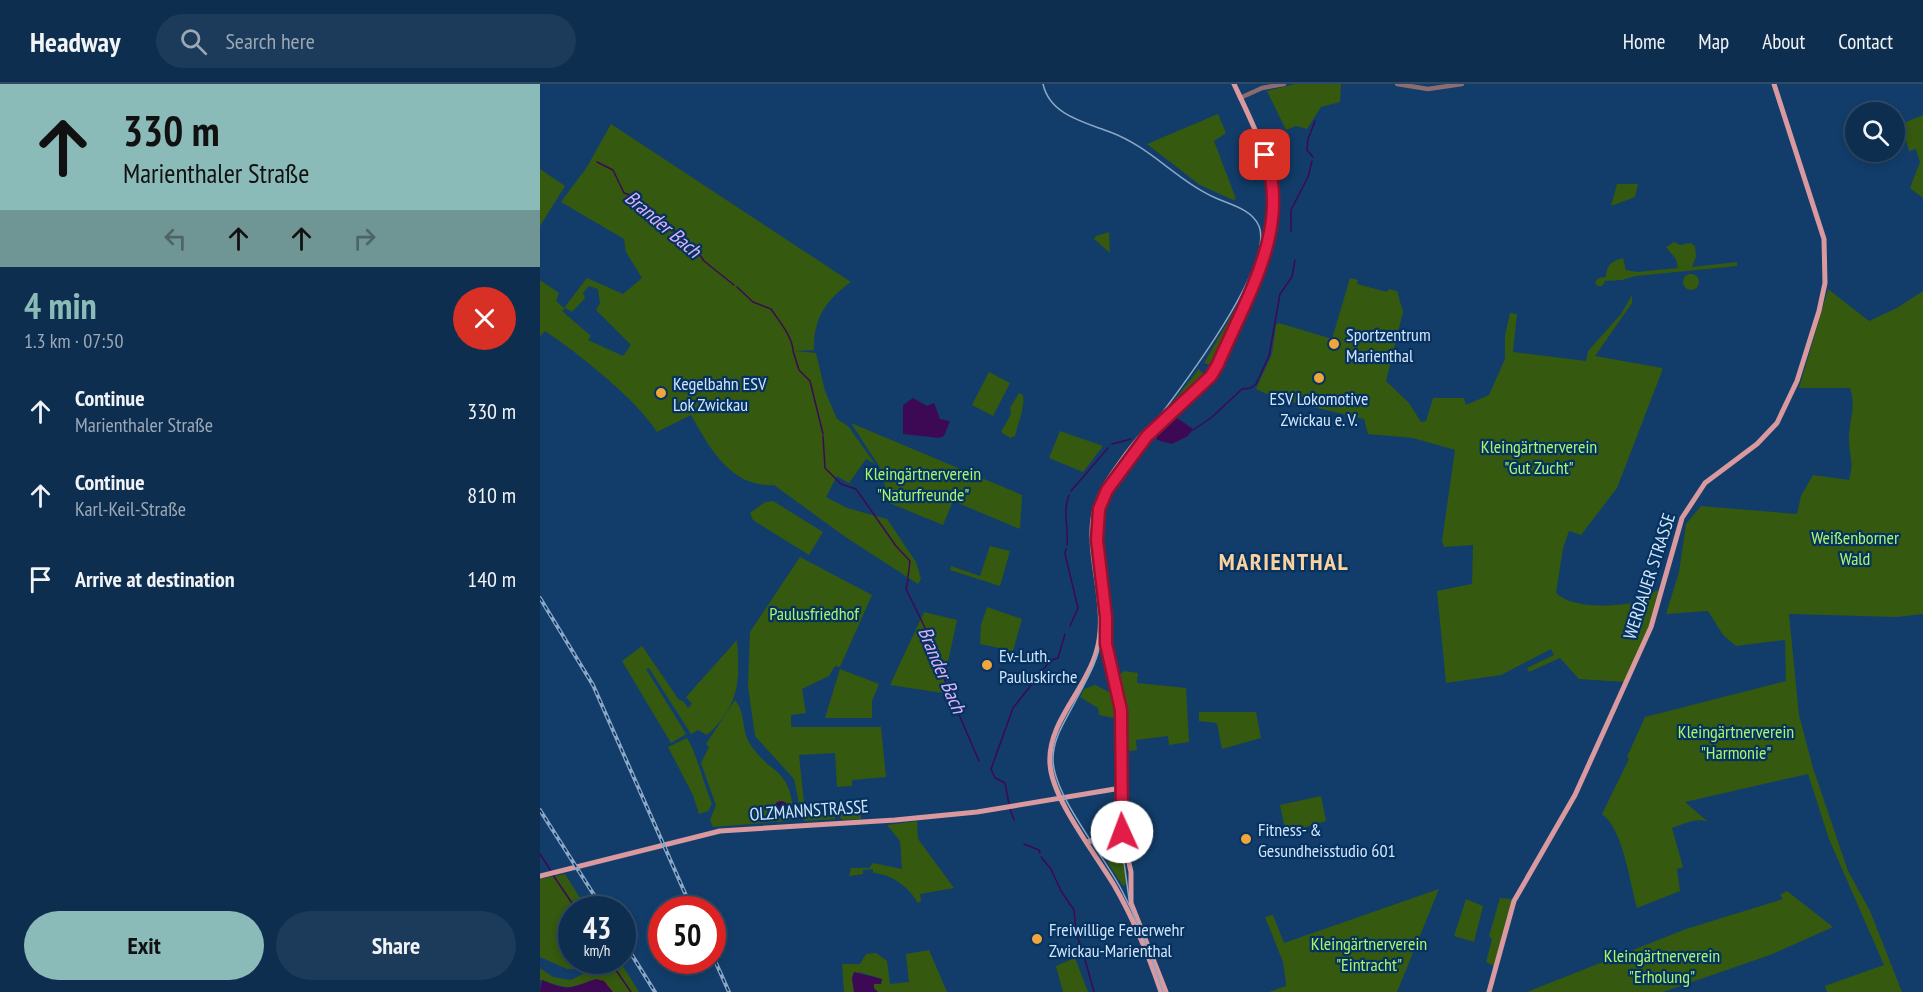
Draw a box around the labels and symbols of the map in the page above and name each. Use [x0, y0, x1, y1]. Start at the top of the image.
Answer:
pin [1239, 129, 1290, 180]
water label: Brander Bach [620, 185, 707, 264]
place label: Sportzentrum Marienthal [1346, 323, 1431, 367]
marker: Sportzentrum Marienthal [1327, 337, 1341, 351]
marker: ESV Lokomotive Zwickau e. V. [1312, 371, 1326, 385]
place label: Kegelbahn ESV Lok Zwickau [673, 372, 767, 416]
marker: Kegelbahn ESV Lok Zwickau [654, 386, 668, 400]
place label: ESV Lokomotive Zwickau e. V. [1270, 387, 1368, 431]
park label: Kleingärtnerverein "Gut Zucht" [1481, 435, 1597, 479]
park label: Kleingärtnerverein "Naturfreunde" [865, 462, 981, 506]
street label: WERDAUER STRASSE [1618, 510, 1680, 642]
park label: Weißenborner Wald [1811, 526, 1899, 570]
district label: MARIENTHAL [1219, 546, 1349, 577]
park label: Paulusfriedhof [769, 602, 860, 625]
water label: Brander Bach [912, 623, 972, 718]
place label: Ev.-Luth. Pauluskirche [999, 644, 1077, 688]
marker: Ev.-Luth. Pauluskirche [980, 658, 994, 672]
park label: Kleingärtnerverein "Harmonie" [1678, 720, 1794, 764]
street label: OLZMANNSTRASSE [749, 794, 869, 826]
position arrow [1090, 800, 1154, 864]
place label: Fitness- & Gesundheisstudio 601 [1258, 818, 1396, 862]
marker: Fitness- & Gesundheisstudio 601 [1239, 832, 1253, 846]
speed limit sign: 50 [648, 896, 726, 974]
place label: Freiwillige Feuerwehr Zwickau-Marienthal [1049, 918, 1184, 962]
marker: Freiwillige Feuerwehr Zwickau-Marienthal [1030, 932, 1044, 946]
park label: Kleingärtnerverein "Eintracht" [1311, 932, 1427, 976]
park label: Kleingärtnerverein "Erholung" [1604, 944, 1720, 988]

